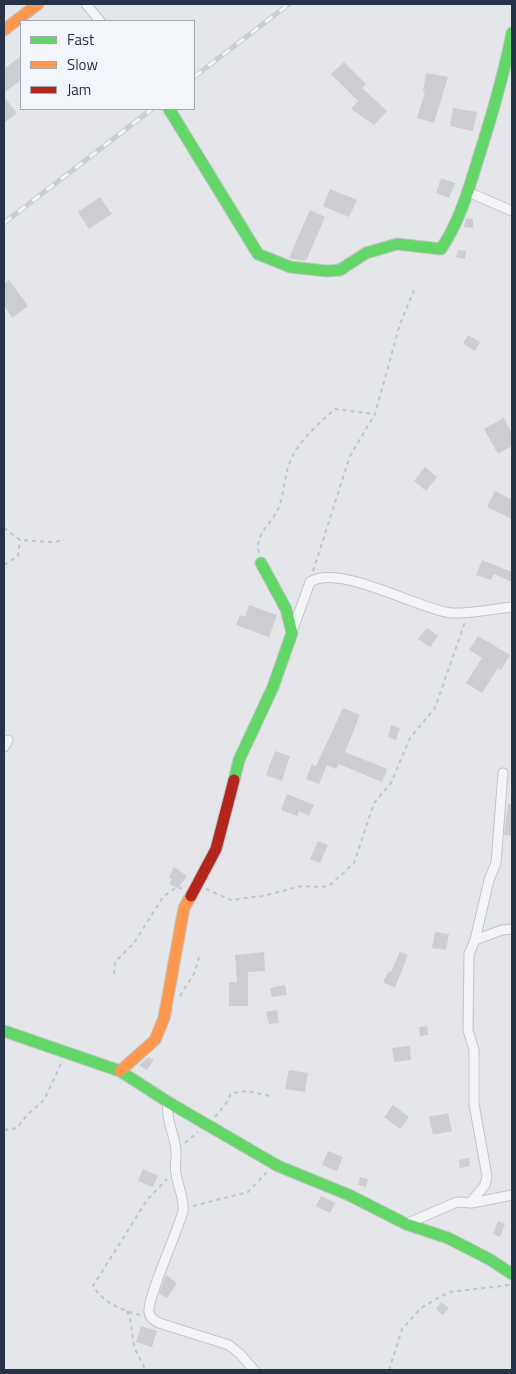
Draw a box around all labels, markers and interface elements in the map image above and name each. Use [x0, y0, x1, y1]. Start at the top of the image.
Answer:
legend [20, 20, 195, 110]
text: Fast [67, 28, 94, 51]
text: Slow [67, 53, 98, 76]
text: Jam [67, 78, 91, 101]

